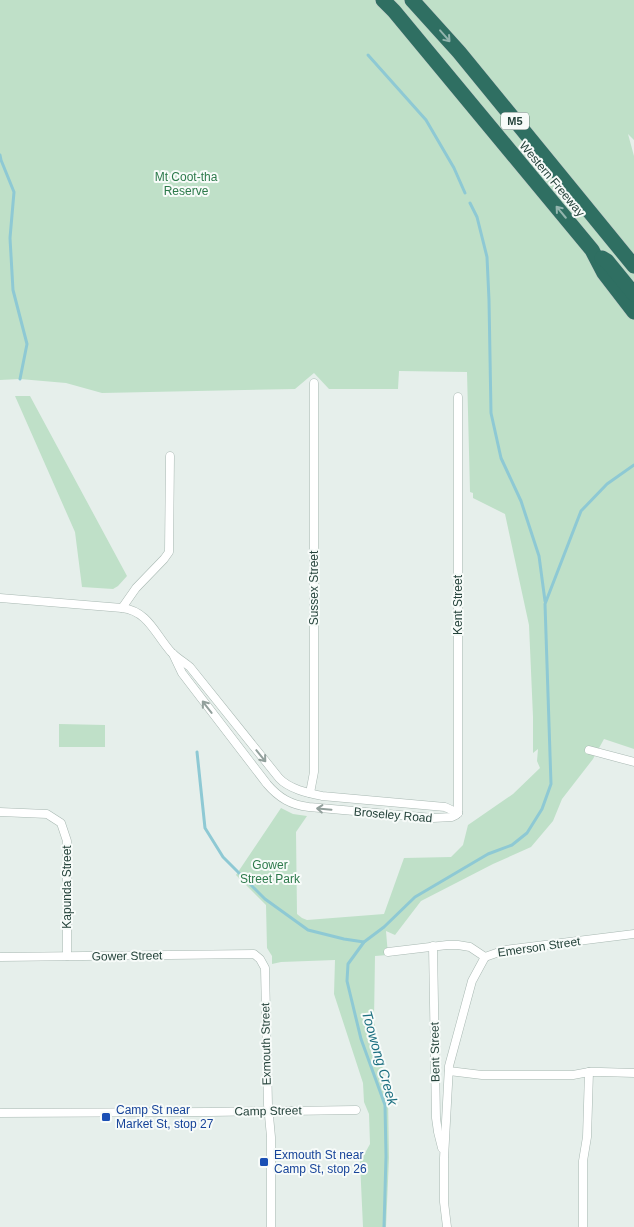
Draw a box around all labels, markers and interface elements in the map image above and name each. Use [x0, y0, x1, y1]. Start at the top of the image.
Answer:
one-way arrow [440, 29, 451, 42]
road number: M5 [501, 112, 529, 130]
street label: Western Freeway [516, 139, 588, 219]
park label: Mt Coot-tha Reserve [155, 170, 218, 198]
one-way arrow [555, 206, 566, 219]
street label: Sussex Street [307, 550, 321, 625]
street label: Kent Street [451, 574, 465, 635]
one-way arrow [202, 701, 213, 714]
one-way arrow [256, 750, 267, 763]
one-way arrow [316, 804, 332, 814]
street label: Broseley Road [353, 805, 433, 825]
street label: Kapunda Street [60, 845, 74, 929]
park label: Gower Street Park [240, 858, 301, 886]
street label: Emerson Street [497, 934, 582, 960]
street label: Gower Street [92, 948, 163, 964]
street label: Exmouth Street [258, 1002, 274, 1085]
water label: Toowong Creek [359, 1009, 401, 1108]
street label: Bent Street [427, 1021, 443, 1082]
place label: Camp St near Market St, stop 27 [116, 1103, 214, 1131]
street label: Camp Street [234, 1103, 302, 1119]
marker: Camp St near Market St, stop 27 [100, 1111, 112, 1123]
place label: Exmouth St near Camp St, stop 26 [274, 1148, 367, 1176]
marker: Exmouth St near Camp St, stop 26 [258, 1156, 270, 1168]

